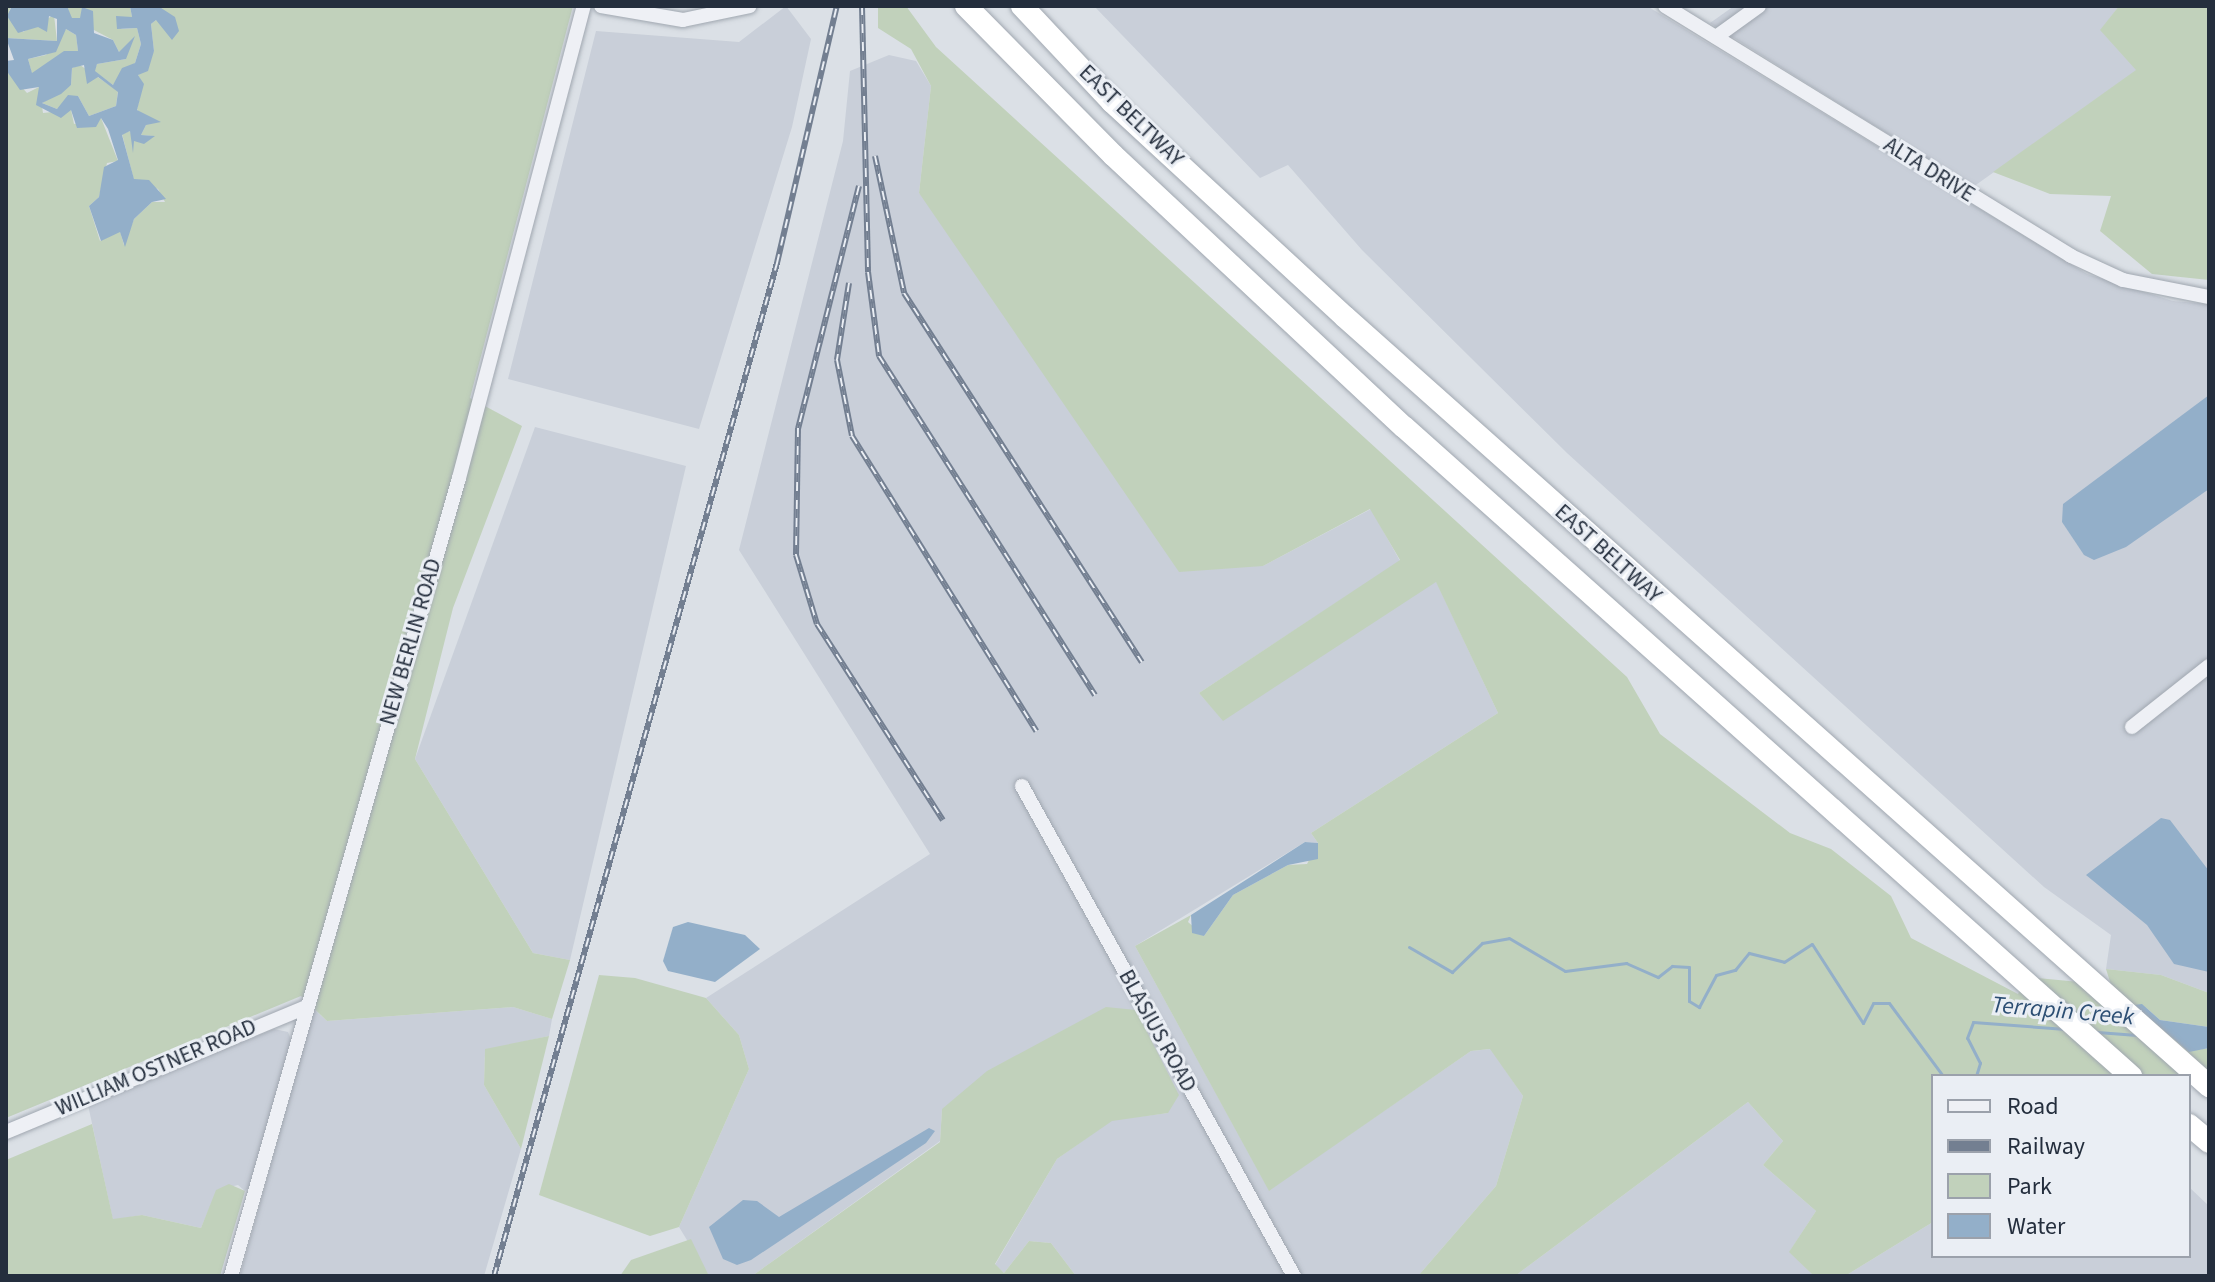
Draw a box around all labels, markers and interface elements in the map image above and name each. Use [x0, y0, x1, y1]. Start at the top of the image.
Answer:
street label: EAST BELTWAY [1073, 60, 1189, 172]
street label: ALTA DRIVE [1879, 132, 1979, 208]
street label: EAST BELTWAY [1549, 499, 1667, 609]
street label: NEW BERLIN ROAD [375, 556, 447, 728]
street label: BLASIUS ROAD [1113, 965, 1201, 1097]
water label: Terrapin Creek [1991, 990, 2135, 1032]
street label: WILLIAM OSTNER ROAD [52, 1014, 260, 1122]
legend [1931, 1074, 2191, 1258]
text: Road [2007, 1089, 2059, 1124]
text: Railway [2007, 1129, 2085, 1164]
text: Park [2007, 1169, 2052, 1204]
text: Water [2007, 1209, 2065, 1244]

